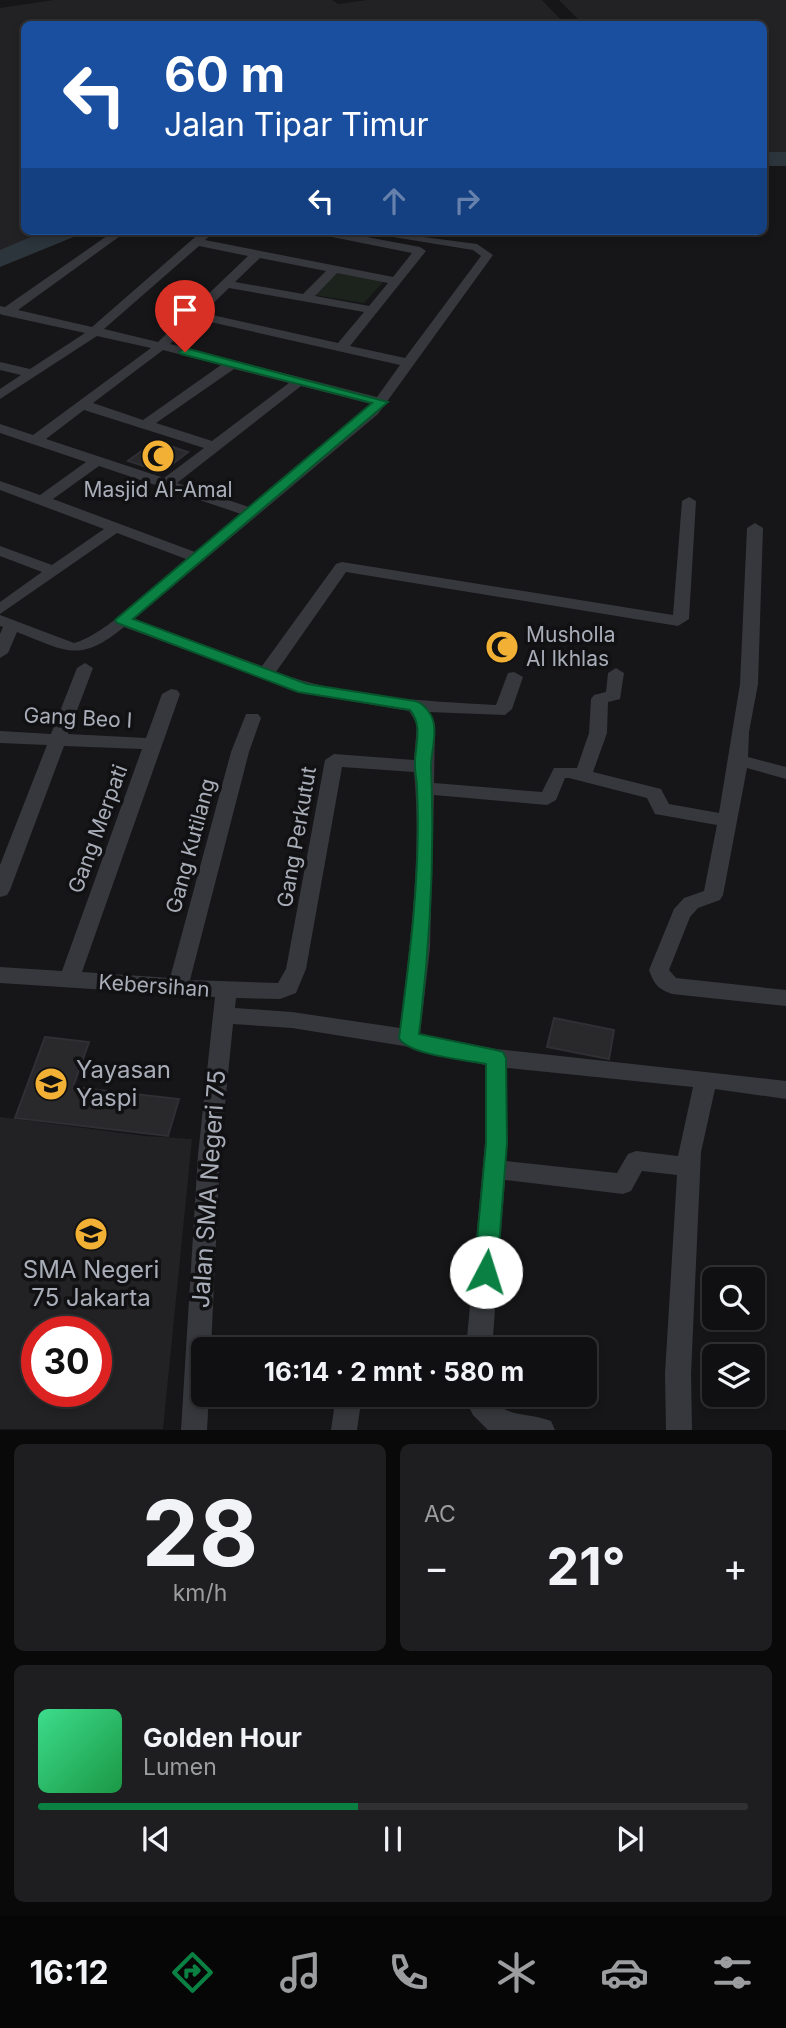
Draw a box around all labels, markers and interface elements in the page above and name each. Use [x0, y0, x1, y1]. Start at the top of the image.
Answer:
text: 60 m [164, 45, 285, 104]
icon: left [49, 49, 140, 140]
text: Jalan Tipar Timur [164, 105, 429, 144]
icon: left [302, 182, 340, 220]
icon: ahead [375, 182, 413, 220]
icon: right [448, 182, 486, 220]
pin [155, 280, 215, 352]
icon: arrive [166, 291, 204, 329]
mosque icon: Masjid Al-Amal [139, 437, 177, 475]
place label: Masjid Al-Amal [83, 477, 233, 502]
place label: Musholla Al Ikhlas [526, 622, 615, 671]
mosque icon: Musholla Al Ikhlas [483, 628, 521, 666]
street label: Gang Beo I [23, 702, 133, 733]
street label: Gang Merpati [63, 761, 132, 896]
street label: Gang Perkutut [272, 764, 321, 909]
street label: Gang Kutilang [161, 776, 221, 916]
street label: Kebersihan [98, 969, 210, 1002]
place label: Yayasan Yaspi [76, 1055, 171, 1112]
school or university icon: Yayasan Yaspi [32, 1065, 70, 1103]
street label: Jalan SMA Negeri 75 [186, 1069, 231, 1309]
school or university icon: SMA Negeri 75 Jakarta [72, 1215, 110, 1253]
position arrow [449, 1235, 523, 1309]
place label: SMA Negeri 75 Jakarta [23, 1255, 159, 1312]
map controls [702, 1267, 765, 1407]
button: search [702, 1267, 765, 1330]
speed limit sign: 30 [21, 1316, 112, 1407]
button: layers [702, 1344, 765, 1407]
text: 16:14 · 2 mnt · 580 m [264, 1356, 524, 1387]
text: 28 [142, 1478, 258, 1588]
text: AC [424, 1500, 456, 1528]
text: 21° [546, 1535, 626, 1598]
text: − [424, 1544, 449, 1590]
text: + [723, 1544, 748, 1590]
text: km/h [173, 1579, 227, 1607]
text: Golden Hour [143, 1722, 302, 1753]
text: Lumen [143, 1753, 217, 1781]
icon: previous [137, 1820, 175, 1858]
icon: pause [374, 1820, 412, 1858]
icon: next [611, 1820, 649, 1858]
icon: directions [168, 1948, 217, 1997]
icon: music [276, 1948, 325, 1997]
icon: phone [384, 1948, 433, 1997]
icon: climate [492, 1948, 541, 1997]
icon: car [600, 1948, 649, 1997]
icon: filters [708, 1948, 757, 1997]
text: 16:12 [29, 1953, 109, 1992]

